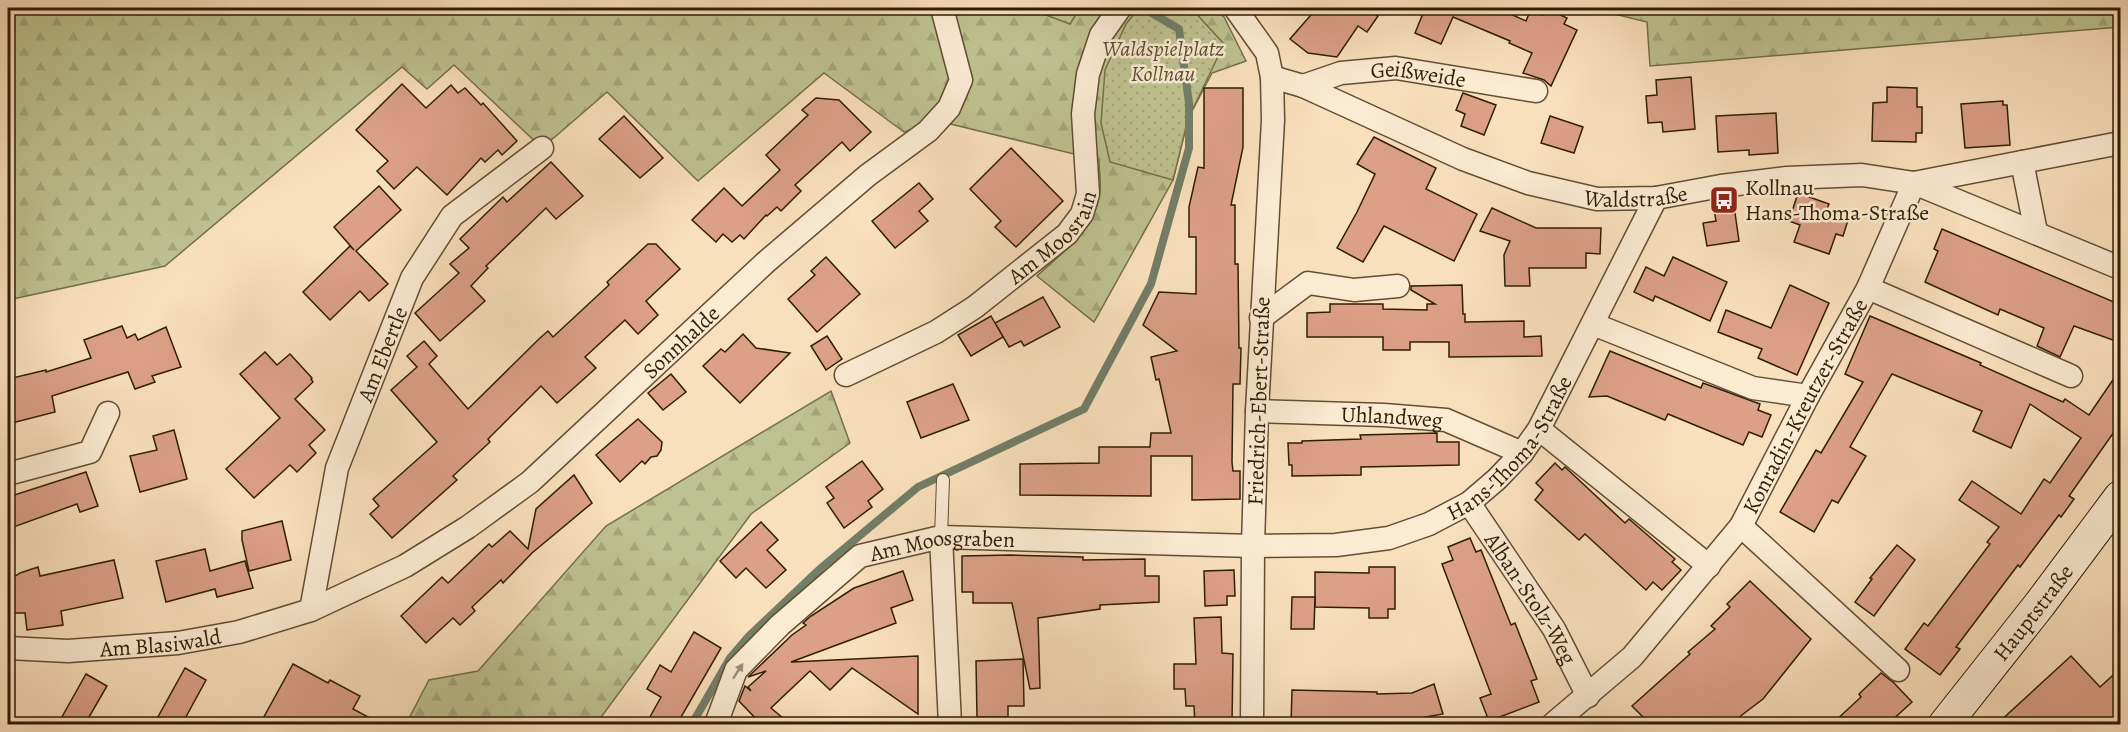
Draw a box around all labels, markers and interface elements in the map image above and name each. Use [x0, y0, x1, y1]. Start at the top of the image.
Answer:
park label: Waldspielplatz Kollnau [1102, 34, 1224, 89]
street label: Geißweide [1369, 54, 1468, 95]
place label: Kollnau Hans-Thoma-Straße [1745, 173, 1929, 228]
street label: Waldstraße [1580, 179, 1690, 216]
bus stop icon: Kollnau Hans-Thoma-Straße [1708, 184, 1740, 216]
street label: Am Moosrain [1001, 187, 1104, 292]
street label: Konradin-Kreutzer-Straße [1736, 293, 1875, 519]
street label: Friedrich-Ebert-Straße [1240, 296, 1278, 506]
street label: Sonnhalde [636, 299, 726, 386]
street label: Am Ebertle [350, 302, 415, 407]
street label: Hans-Thoma-Straße [1442, 371, 1580, 528]
street label: Uhlandweg [1340, 400, 1444, 436]
street label: Am Moosgraben [866, 523, 1015, 569]
street label: Alban-Stolz-Weg [1477, 526, 1584, 670]
street label: Hauptstraße [1987, 559, 2081, 668]
street label: Am Blasiwald [98, 621, 224, 665]
one-way arrow [732, 663, 744, 679]

